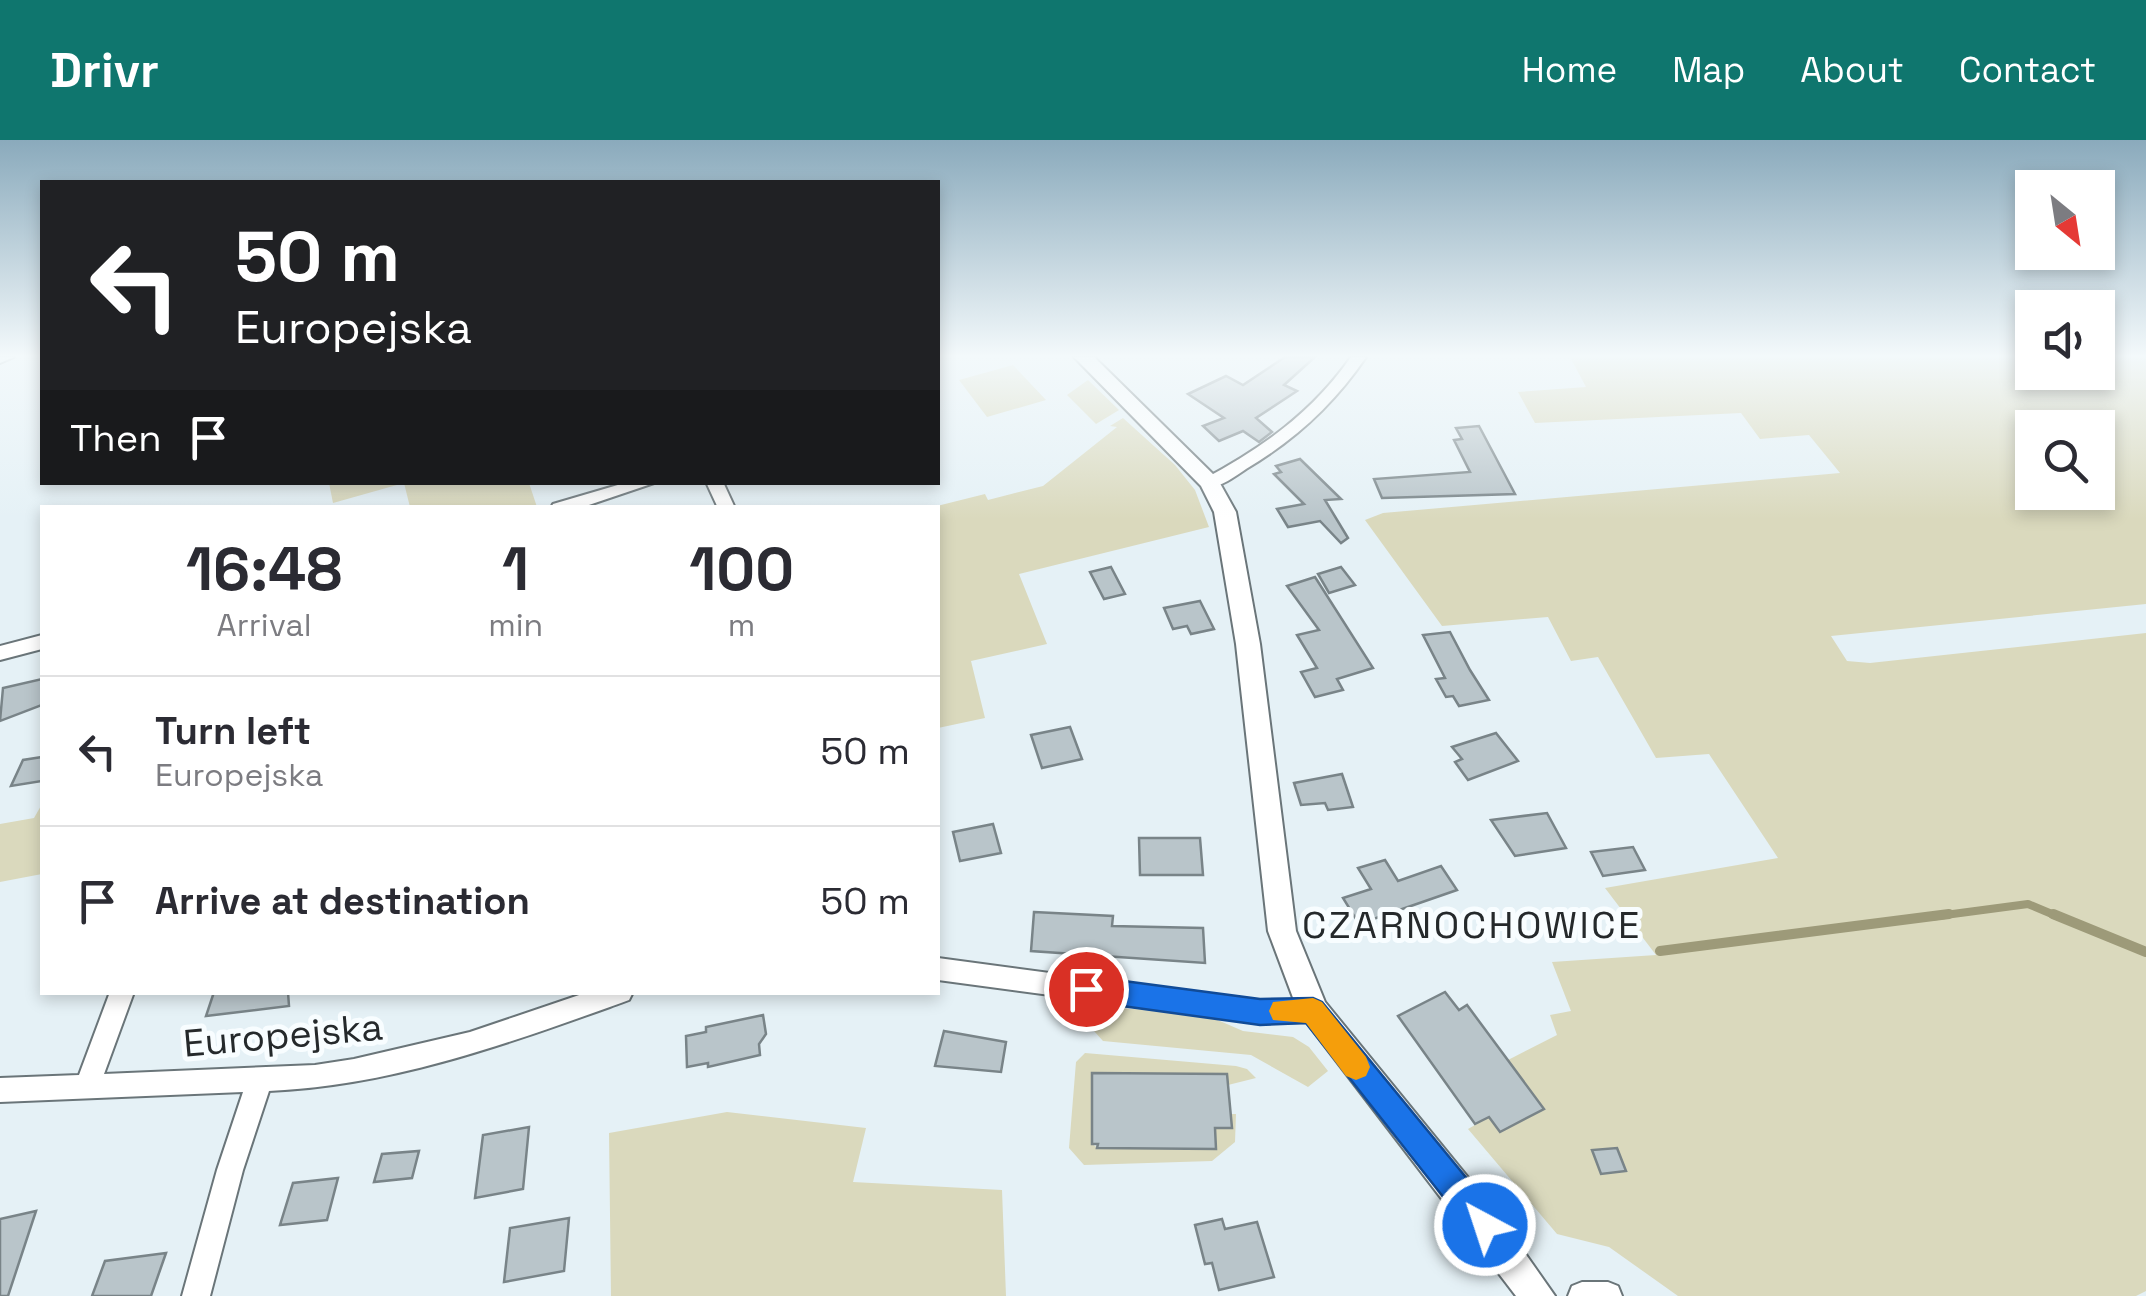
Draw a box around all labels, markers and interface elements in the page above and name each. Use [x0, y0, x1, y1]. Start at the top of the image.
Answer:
text: Drivr [50, 40, 159, 101]
text: Home [1522, 48, 1617, 92]
text: Map [1672, 48, 1745, 92]
text: About [1800, 48, 1904, 92]
text: Contact [1959, 48, 2096, 92]
north arrow [2015, 170, 2115, 270]
map controls [2015, 170, 2115, 510]
text: 50 m [235, 212, 400, 301]
icon: left [70, 220, 200, 350]
button: sound [2015, 290, 2115, 390]
text: Europejska [235, 299, 472, 356]
icon: arrive [181, 410, 236, 465]
button: search [2015, 410, 2115, 510]
text: Then [70, 414, 161, 462]
text: 16:48 [186, 531, 342, 608]
text: 1 [502, 531, 529, 608]
text: 100 [689, 531, 794, 608]
text: Arrival [217, 605, 312, 645]
text: min [488, 605, 543, 645]
text: m [728, 605, 755, 645]
text: Turn left [155, 707, 311, 755]
icon: left [70, 724, 125, 779]
text: 50 m [820, 727, 910, 775]
text: Europejska [155, 755, 323, 795]
icon: arrive [70, 874, 125, 929]
text: Arrive at destination [155, 877, 530, 925]
text: 50 m [820, 877, 910, 925]
district label: CZARNOCHOWICE [1302, 901, 1642, 949]
pin [1044, 947, 1129, 1032]
icon: arrive [1059, 962, 1114, 1017]
street label: Europejska [181, 1002, 385, 1068]
position arrow [1433, 1173, 1537, 1277]

